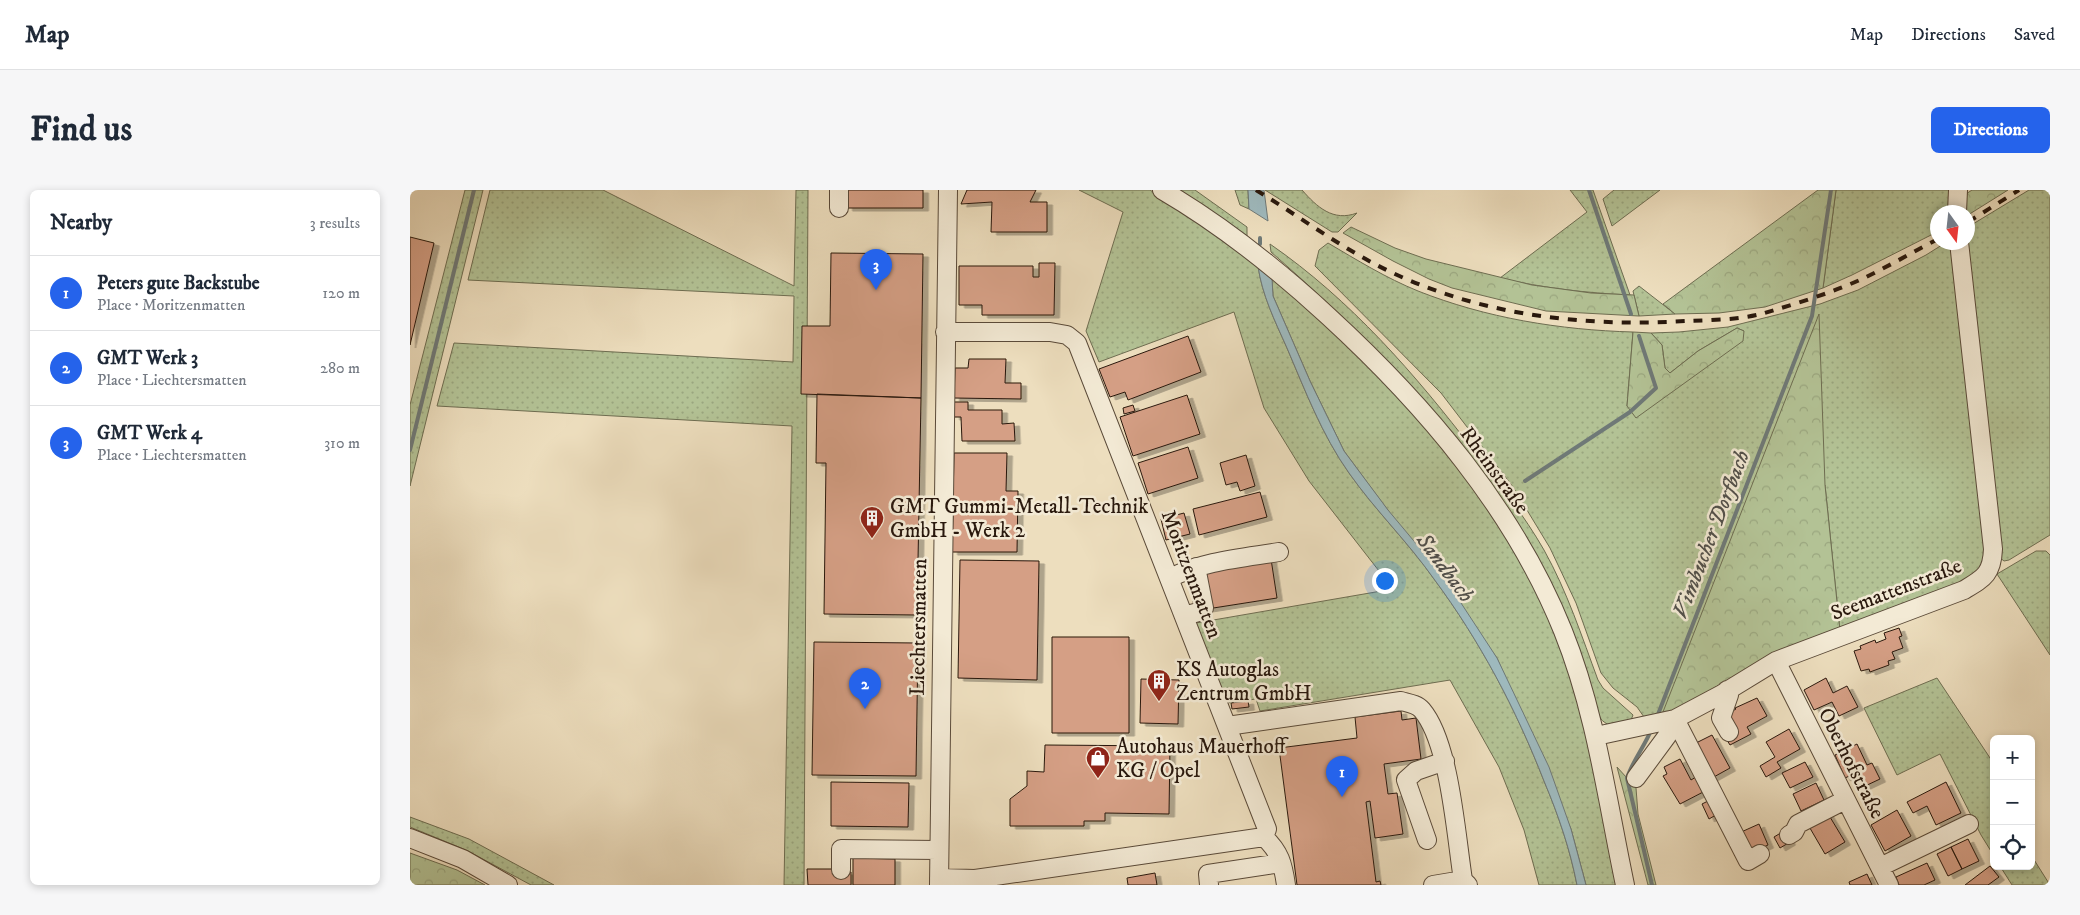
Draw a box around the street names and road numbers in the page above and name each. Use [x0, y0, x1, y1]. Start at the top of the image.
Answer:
street label: Rheinstraße [1454, 422, 1535, 520]
street label: Moritzenmatten [1155, 506, 1227, 642]
street label: Seemattenstraße [1827, 553, 1966, 627]
street label: Liechtersmatten [905, 558, 933, 696]
street label: Oberhofstraße [1812, 704, 1890, 823]

